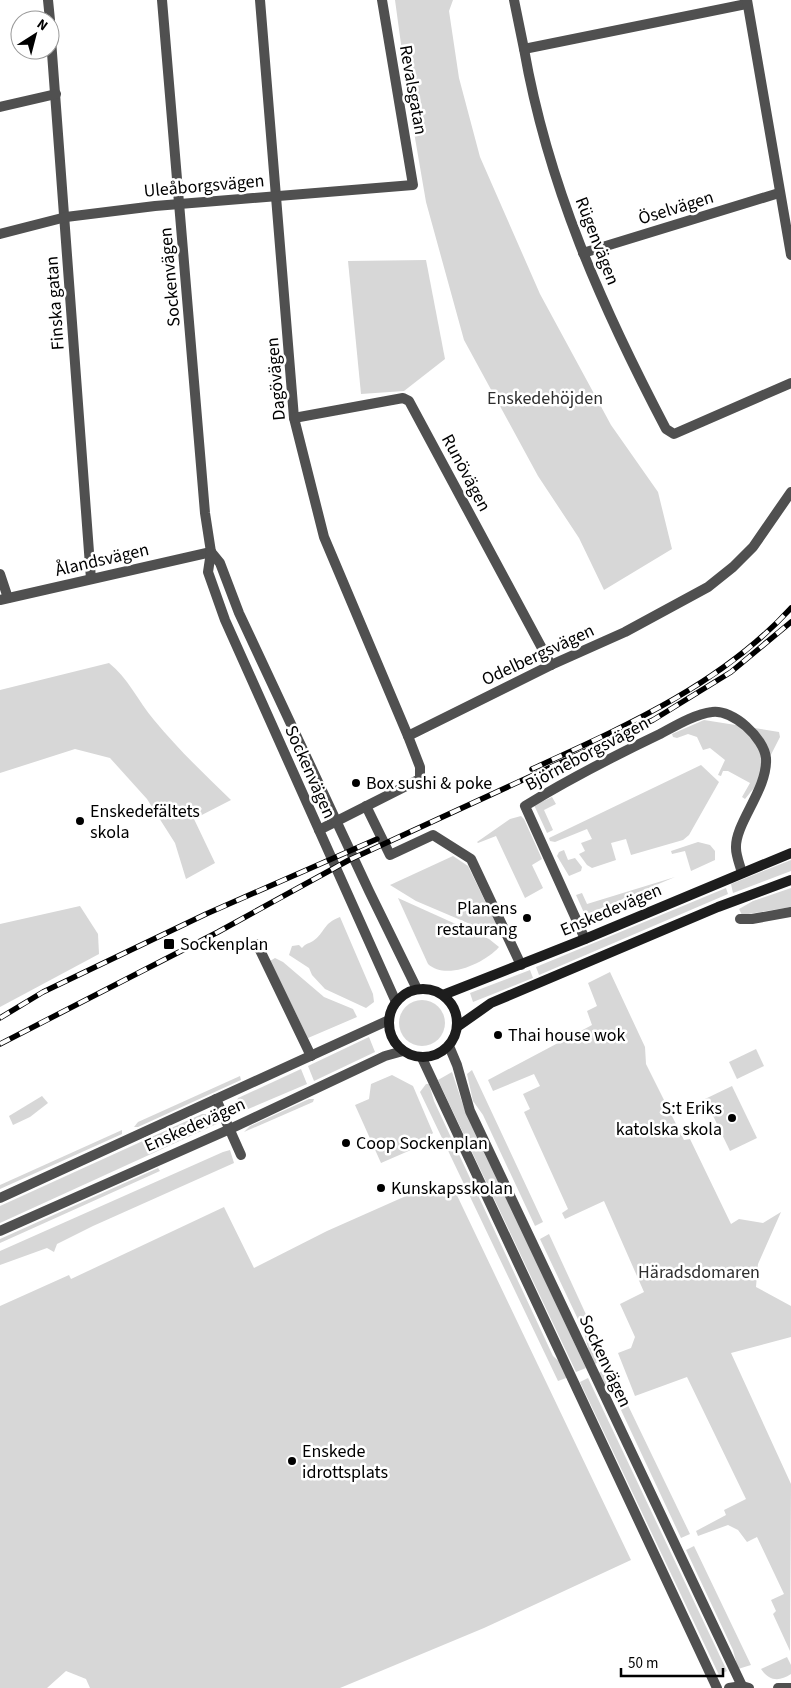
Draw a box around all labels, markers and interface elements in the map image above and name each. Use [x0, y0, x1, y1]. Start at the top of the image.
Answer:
north arrow [10, 10, 60, 60]
text: N [32, 14, 52, 36]
street label: Revalsgatan [393, 43, 433, 137]
street label: Uleåborgsvägen [143, 168, 265, 204]
street label: Öselvägen [635, 185, 717, 231]
street label: Rügenvägen [569, 193, 625, 289]
street label: Sockenvägen [153, 226, 187, 328]
street label: Finska gatan [39, 255, 71, 351]
street label: Dagövägen [260, 336, 292, 422]
park label: Enskedehöjden [487, 386, 603, 411]
street label: Runövägen [435, 430, 497, 516]
street label: Ålandsvägen [53, 537, 151, 583]
street label: Odelbergsvägen [478, 618, 598, 692]
street label: Björneborgsvägen [521, 711, 653, 797]
street label: Sockenvägen [278, 721, 342, 823]
place label: Box sushi & poke [366, 771, 492, 796]
marker: Box sushi & poke [350, 777, 362, 789]
place label: Enskedefältets skola [90, 799, 200, 845]
marker: Enskedefältets skola [74, 815, 86, 827]
street label: Enskedevägen [556, 877, 666, 943]
place label: Planens restaurang [436, 896, 517, 942]
marker: Planens restaurang [521, 912, 533, 924]
place label: Sockenplan [180, 932, 268, 957]
marker: Sockenplan [162, 937, 176, 951]
place label: Thai house wok [508, 1023, 626, 1048]
marker: Thai house wok [492, 1029, 504, 1041]
street label: Enskedevägen [141, 1092, 249, 1158]
place label: S:t Eriks katolska skola [616, 1096, 722, 1142]
marker: S:t Eriks katolska skola [726, 1112, 738, 1124]
place label: Coop Sockenplan [356, 1131, 488, 1156]
marker: Coop Sockenplan [340, 1137, 352, 1149]
place label: Kunskapsskolan [391, 1176, 513, 1201]
marker: Kunskapsskolan [375, 1182, 387, 1194]
park label: Häradsdomaren [638, 1260, 760, 1285]
street label: Sockenvägen [573, 1311, 637, 1411]
place label: Enskede idrottsplats [302, 1439, 388, 1485]
marker: Enskede idrottsplats [286, 1455, 298, 1467]
scale bar [621, 1646, 724, 1678]
text: 50 m [628, 1653, 658, 1674]

